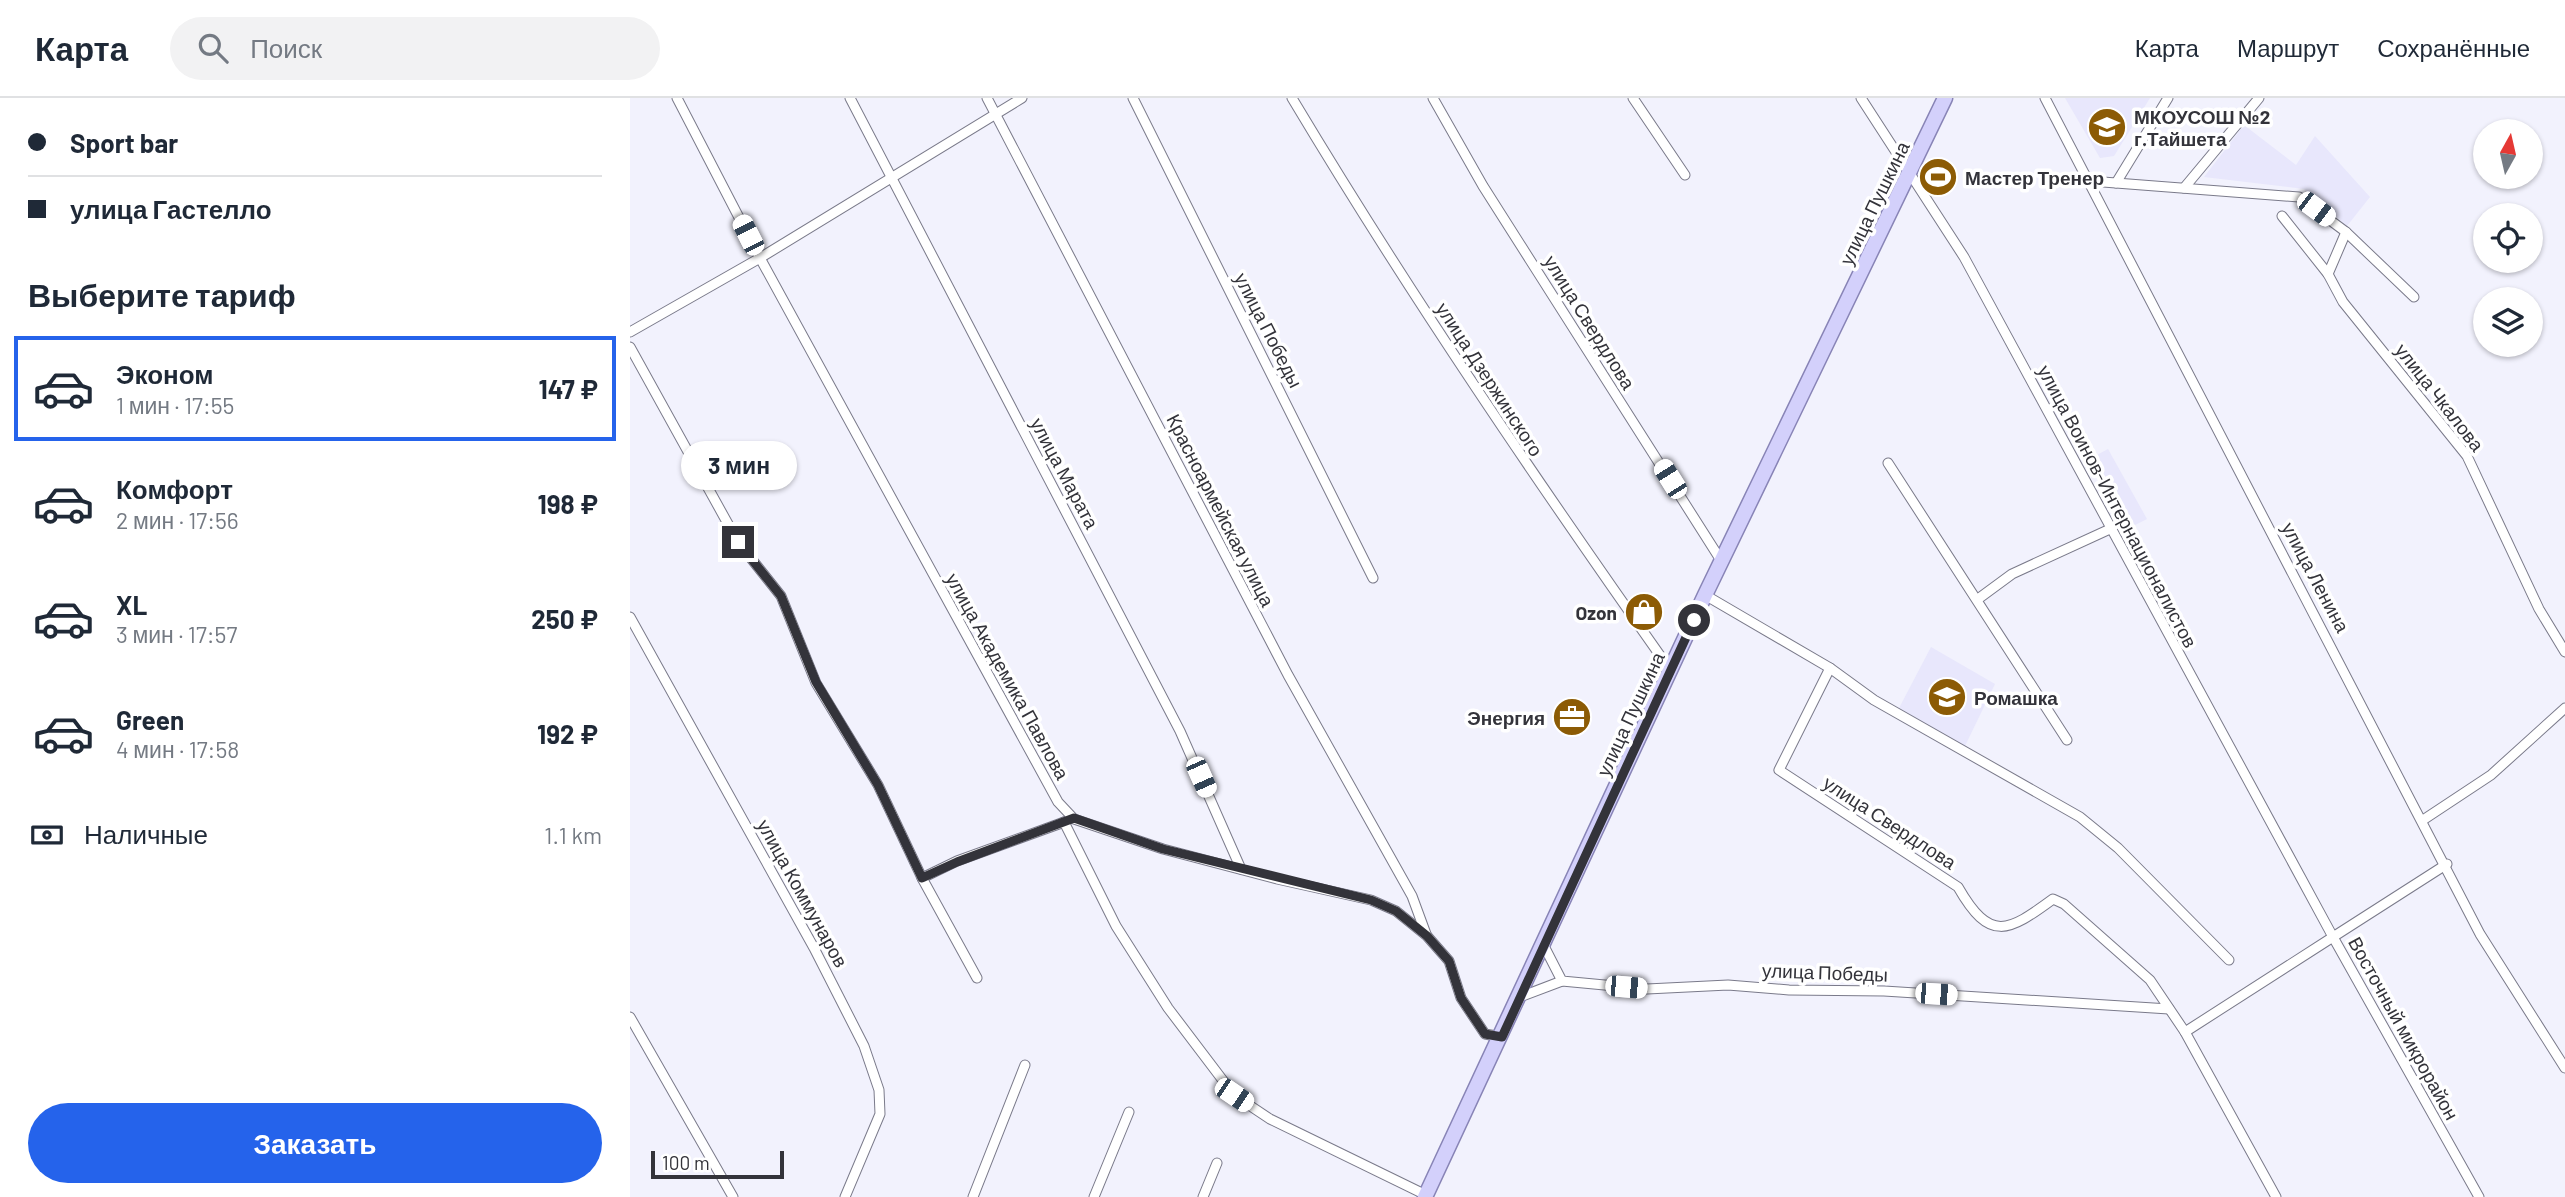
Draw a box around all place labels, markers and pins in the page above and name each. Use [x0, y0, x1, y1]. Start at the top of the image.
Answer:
place label: МКОУСОШ №2 г.Тайшета [2134, 105, 2270, 150]
school or university icon: МКОУСОШ №2 г.Тайшета [2086, 106, 2128, 148]
sports icon: Мастер Тренер [1917, 156, 1959, 198]
place label: Мастер Тренер [1965, 166, 2104, 189]
shop icon: Ozon [1623, 591, 1665, 633]
place label: Ozon [1575, 601, 1617, 624]
school or university icon: Ромашка [1926, 676, 1968, 718]
place label: Ромашка [1974, 686, 2058, 709]
office icon: Энергия [1551, 696, 1593, 738]
place label: Энергия [1467, 706, 1545, 729]

